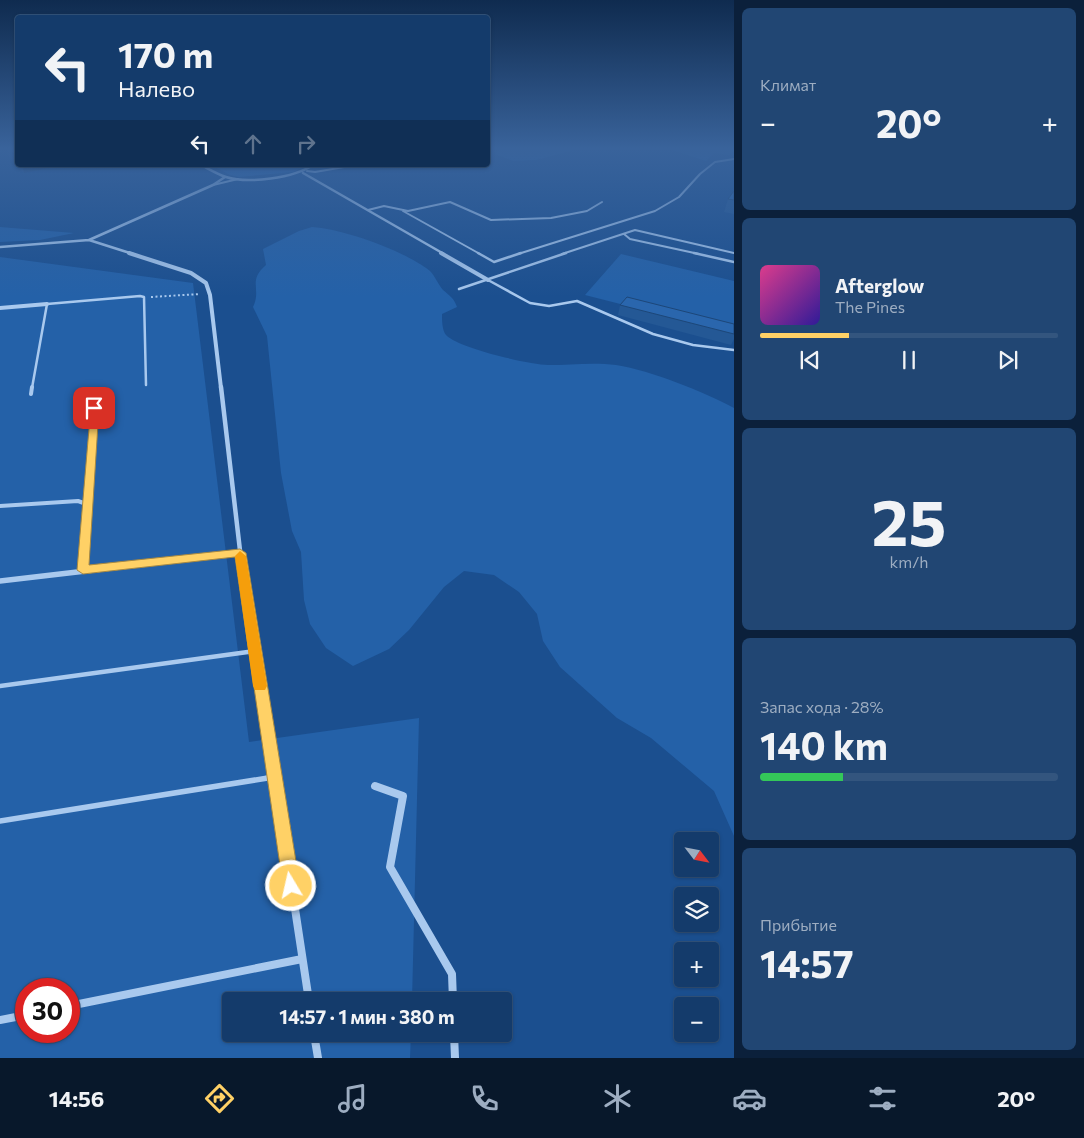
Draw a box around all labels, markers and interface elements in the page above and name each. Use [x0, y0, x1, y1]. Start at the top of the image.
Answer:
text: 170 m [118, 32, 213, 75]
icon: left [35, 35, 100, 100]
text: Налево [118, 75, 195, 102]
text: Климат [760, 75, 816, 94]
text: 20° [876, 99, 942, 146]
text: − [760, 105, 776, 139]
text: + [1042, 105, 1058, 139]
icon: left [186, 130, 214, 158]
icon: ahead [239, 130, 267, 158]
icon: right [292, 130, 320, 158]
text: Afterglow [835, 274, 924, 297]
text: The Pines [835, 297, 905, 316]
icon: previous [796, 346, 824, 374]
icon: pause [895, 346, 923, 374]
icon: next [994, 346, 1022, 374]
pin [73, 387, 115, 429]
icon: arrive [80, 394, 108, 422]
text: 25 [872, 480, 946, 559]
text: km/h [890, 552, 928, 571]
text: Запас хода · 28% [760, 697, 884, 716]
text: 140 km [760, 721, 888, 768]
north arrow [674, 832, 719, 878]
map controls [674, 832, 719, 1042]
position arrow [264, 859, 316, 911]
button: layers [674, 887, 719, 932]
text: Прибытие [760, 915, 837, 934]
text: 14:57 [760, 939, 854, 986]
button: + [674, 942, 719, 987]
speed limit sign: 30 [15, 978, 80, 1043]
button: − [674, 997, 719, 1042]
text: 14:57 · 1 мин · 380 m [279, 1005, 455, 1028]
icon: directions [202, 1081, 237, 1116]
icon: music [335, 1081, 370, 1116]
icon: phone [467, 1081, 502, 1116]
icon: climate [600, 1081, 635, 1116]
icon: car [732, 1081, 767, 1116]
icon: filters [865, 1081, 900, 1116]
text: 14:56 [49, 1085, 104, 1112]
text: 20° [997, 1085, 1035, 1112]

